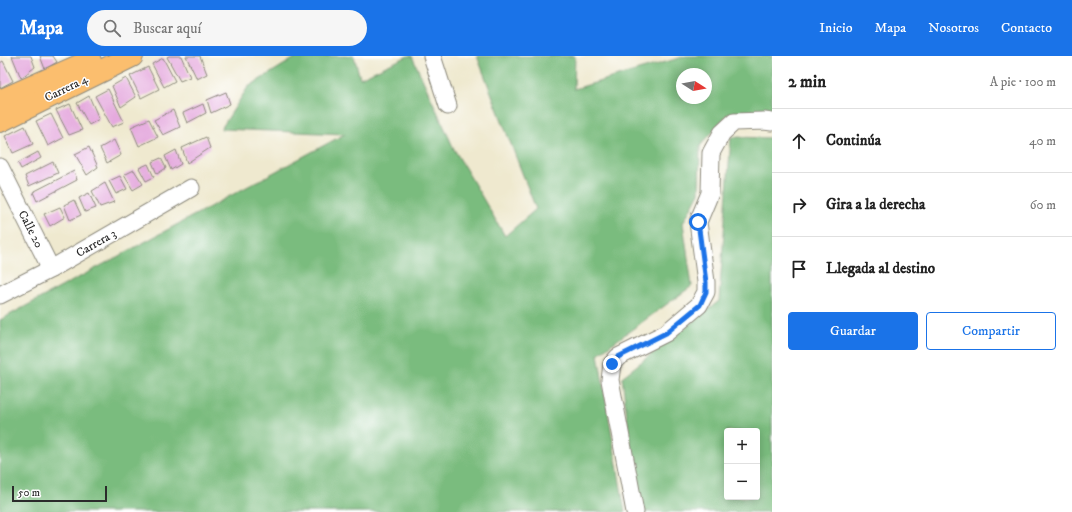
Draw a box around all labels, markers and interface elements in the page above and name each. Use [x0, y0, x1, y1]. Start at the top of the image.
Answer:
search box [87, 10, 367, 46]
text: Mapa [20, 17, 63, 40]
icon: search [101, 17, 123, 39]
text: Buscar aquí [133, 19, 201, 38]
text: Inicio [819, 19, 852, 37]
text: Mapa [874, 19, 906, 37]
text: Nosotros [928, 19, 979, 37]
text: Contacto [1001, 19, 1052, 37]
north arrow [676, 68, 712, 104]
street label: Carrera 4 [42, 71, 91, 105]
text: 2 min [788, 71, 826, 93]
text: A pie · 100 m [990, 74, 1056, 90]
icon: ahead [788, 130, 810, 152]
text: Continúa [826, 131, 881, 150]
text: 40 m [1029, 133, 1056, 149]
icon: right [788, 194, 810, 216]
text: Gira a la derecha [826, 195, 925, 214]
text: 60 m [1030, 197, 1056, 213]
street label: Calle 20 [15, 208, 46, 251]
route start [689, 213, 707, 231]
street label: Carrera 3 [74, 226, 119, 261]
icon: arrive [788, 258, 810, 280]
text: Llegada al destino [826, 259, 935, 278]
button: Guardar [788, 312, 918, 350]
button: Compartir [926, 312, 1056, 350]
route end [603, 355, 621, 373]
map controls [724, 428, 760, 500]
button: + [724, 428, 760, 464]
button: − [724, 464, 760, 500]
scale bar [12, 484, 107, 503]
text: 50 m [18, 486, 40, 500]

